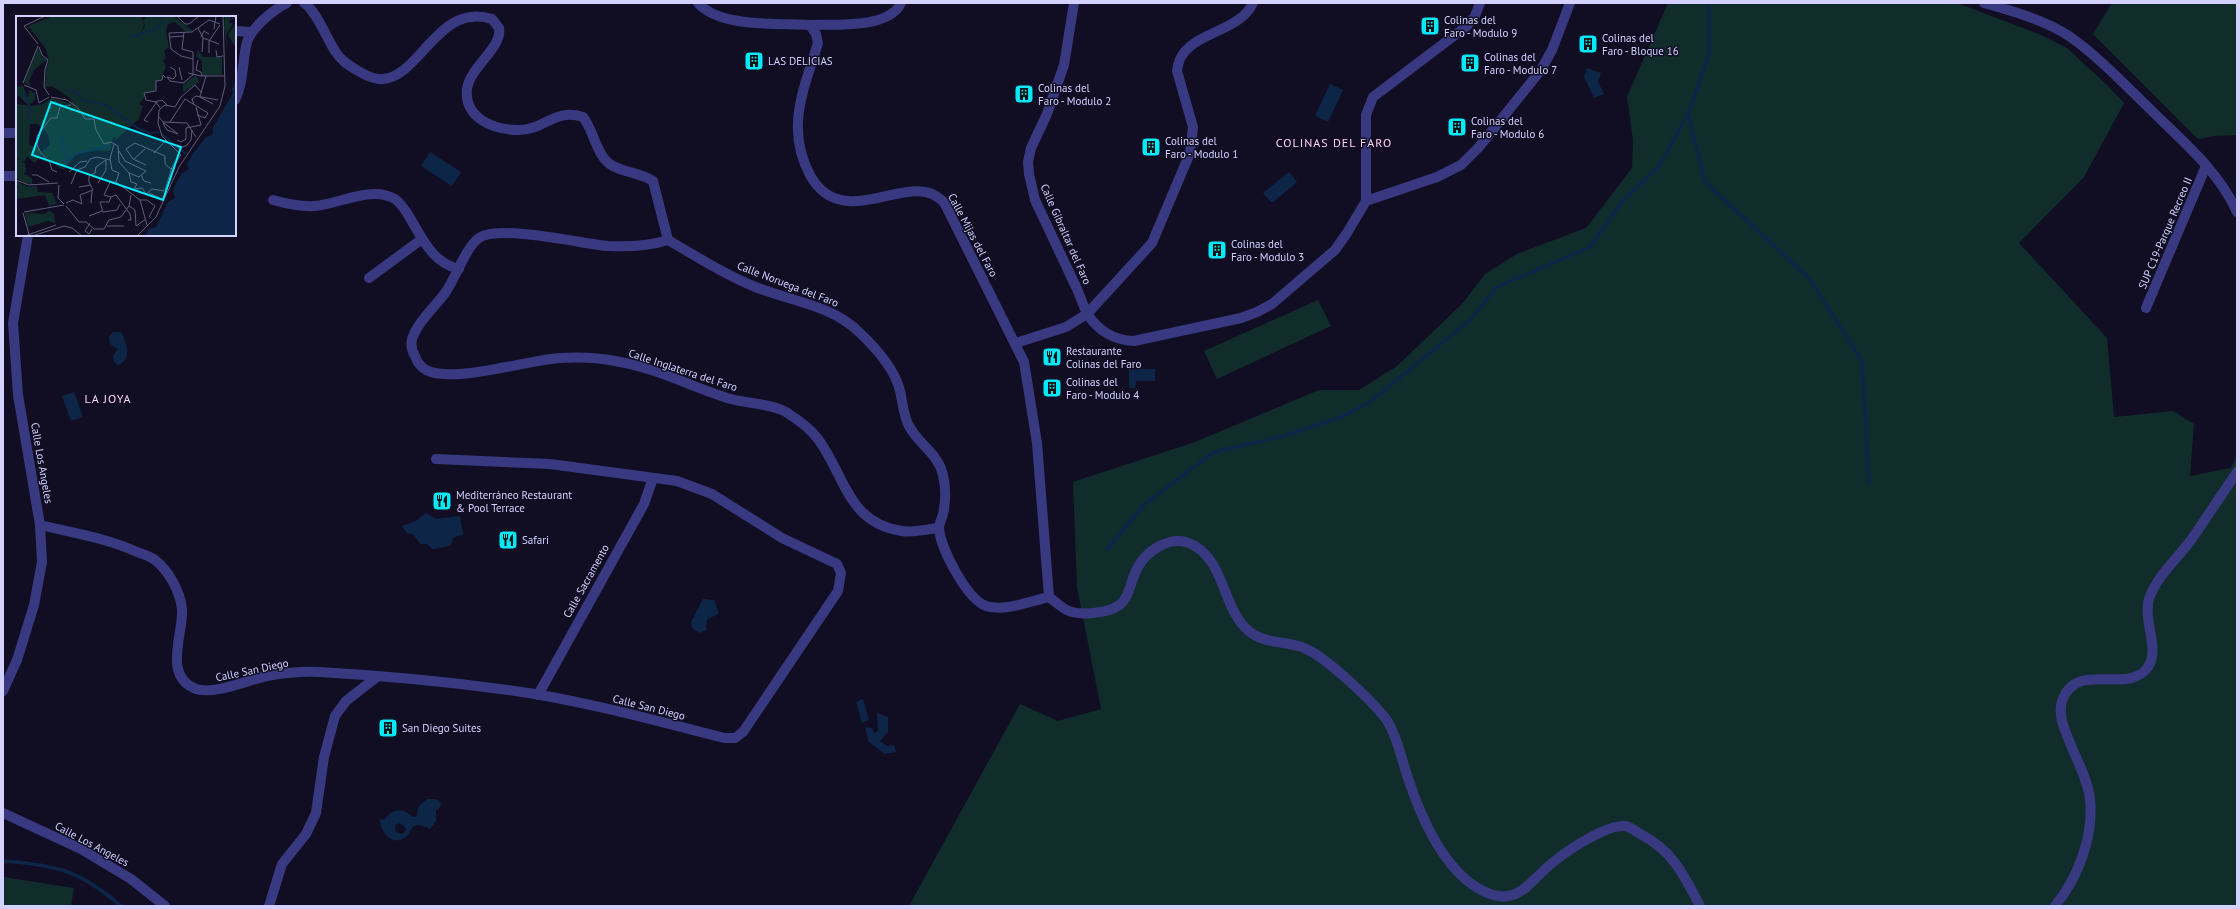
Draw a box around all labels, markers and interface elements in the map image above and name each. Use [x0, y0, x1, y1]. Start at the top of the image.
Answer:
place label: Colinas del Faro - Modulo 9 [1444, 13, 1517, 40]
building icon: Colinas del Faro - Modulo 9 [1419, 15, 1441, 37]
inset map [16, 16, 236, 236]
place label: Colinas del Faro - Bloque 16 [1602, 31, 1679, 58]
building icon: Colinas del Faro - Bloque 16 [1577, 33, 1599, 55]
building icon: LAS DELICIAS [743, 50, 765, 72]
place label: Colinas del Faro - Modulo 7 [1484, 50, 1557, 77]
building icon: Colinas del Faro - Modulo 7 [1459, 52, 1481, 74]
place label: LAS DELICIAS [768, 54, 833, 68]
place label: Colinas del Faro - Modulo 2 [1038, 81, 1111, 108]
building icon: Colinas del Faro - Modulo 2 [1013, 83, 1035, 105]
place label: Colinas del Faro - Modulo 6 [1471, 114, 1544, 141]
building icon: Colinas del Faro - Modulo 6 [1446, 116, 1468, 138]
place label: Colinas del Faro - Modulo 1 [1165, 134, 1238, 161]
district label: COLINAS DEL FARO [1276, 135, 1392, 150]
building icon: Colinas del Faro - Modulo 1 [1140, 136, 1162, 158]
street label: SUP C19-Parque Recreo II [2135, 175, 2195, 291]
street label: Calle Gibraltar del Faro [1037, 181, 1095, 287]
street label: Calle Mijas del Faro [945, 191, 1001, 279]
place label: Colinas del Faro - Modulo 3 [1231, 237, 1304, 264]
building icon: Colinas del Faro - Modulo 3 [1206, 239, 1228, 261]
street label: Calle Noruega del Faro [735, 258, 841, 310]
place label: Restaurante Colinas del Faro [1066, 344, 1142, 371]
street label: Calle Inglaterra del Faro [627, 346, 739, 394]
restaurant icon: Restaurante Colinas del Faro [1041, 346, 1063, 368]
place label: Colinas del Faro - Modulo 4 [1066, 375, 1139, 402]
building icon: Colinas del Faro - Modulo 4 [1041, 377, 1063, 399]
district label: LA JOYA [84, 391, 132, 406]
street label: Calle Los Angeles [28, 421, 56, 505]
place label: Mediterráneo Restaurant & Pool Terrace [456, 488, 572, 515]
restaurant icon: Mediterráneo Restaurant & Pool Terrace [431, 490, 453, 512]
restaurant icon: Safari [497, 529, 519, 551]
place label: Safari [522, 533, 549, 547]
street label: Calle Sacramento [560, 542, 612, 620]
street label: Calle San Diego [214, 655, 290, 685]
street label: Calle San Diego [611, 691, 687, 723]
building icon: San Diego Suites [377, 717, 399, 739]
place label: San Diego Suites [402, 721, 482, 735]
street label: Calle Los Angeles [52, 819, 132, 870]

